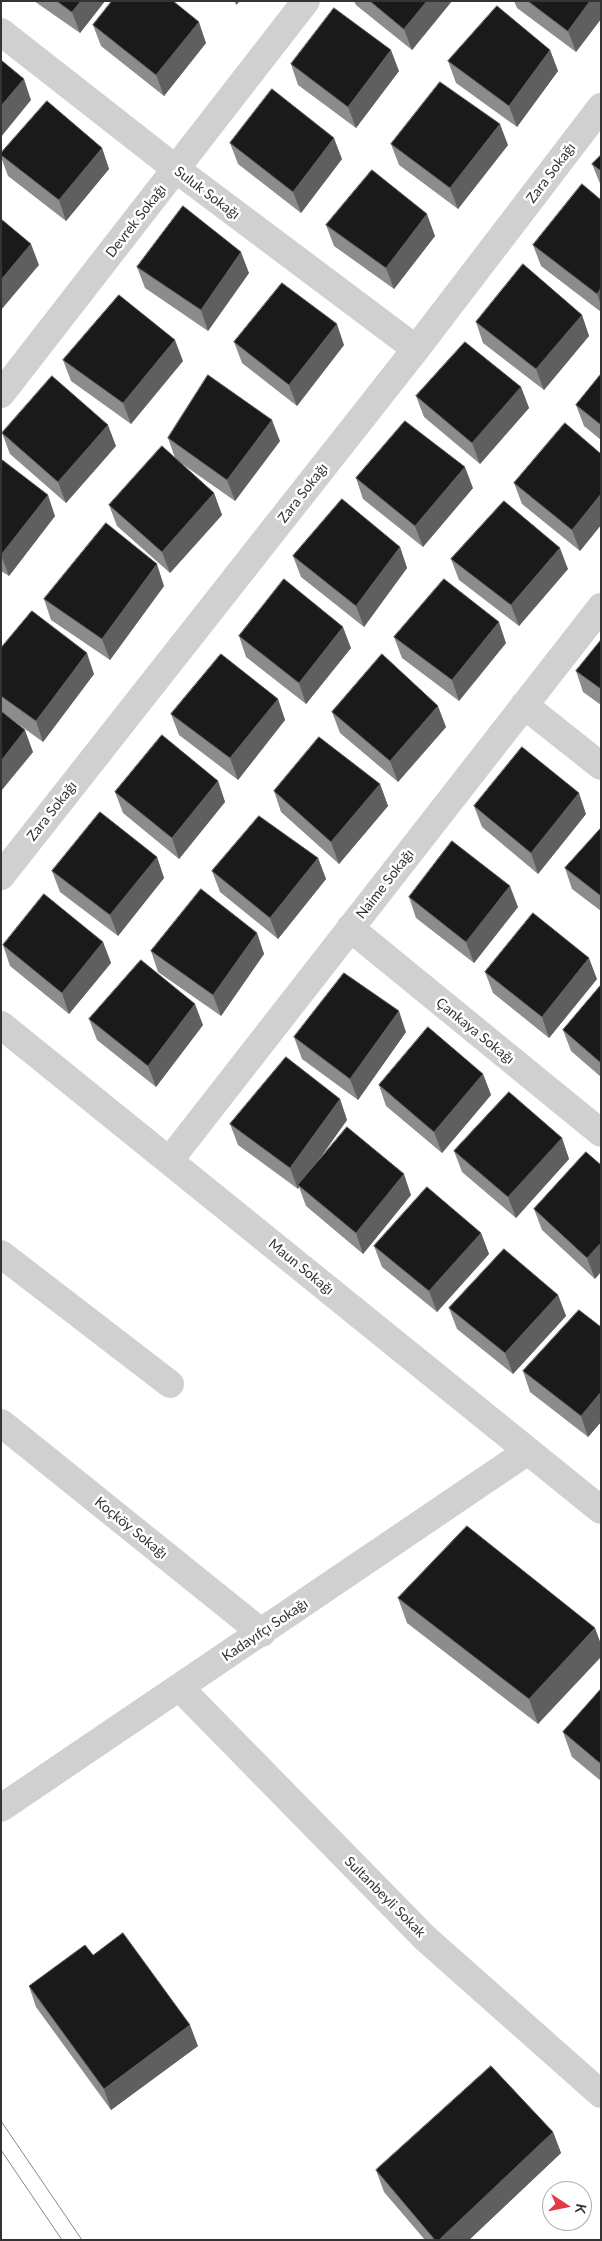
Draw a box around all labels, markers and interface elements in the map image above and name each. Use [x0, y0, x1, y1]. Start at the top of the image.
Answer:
street label: Zara Sokağı [523, 140, 579, 206]
street label: Suluk Sokağı [171, 163, 243, 223]
street label: Devrek Sokağı [102, 181, 170, 261]
street label: Zara Sokağı [275, 460, 331, 526]
street label: Zara Sokağı [24, 778, 80, 844]
street label: Naime Sokağı [353, 846, 417, 922]
street label: Çankaya Sokağı [432, 994, 518, 1068]
street label: Maun Sokağı [265, 1236, 337, 1298]
street label: Koçköy Sokağı [91, 1494, 171, 1562]
street label: Kadayıfçı Sokağı [219, 1595, 311, 1665]
street label: Sultanbeyli Sokak [341, 1853, 429, 1941]
north arrow [542, 2181, 592, 2231]
text: K [572, 2202, 590, 2215]

